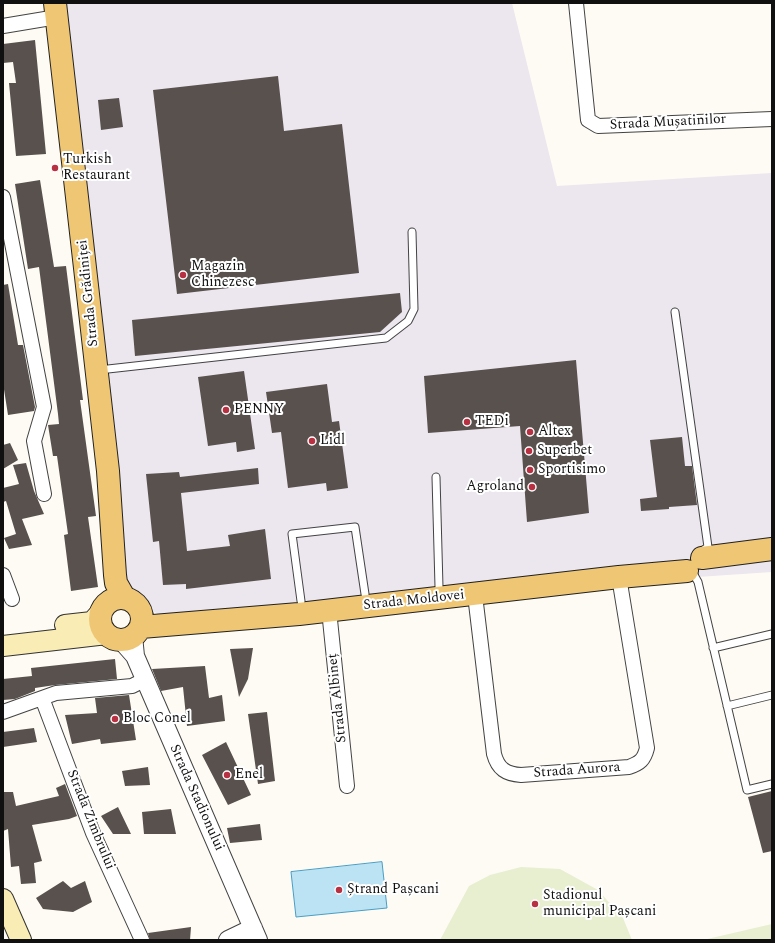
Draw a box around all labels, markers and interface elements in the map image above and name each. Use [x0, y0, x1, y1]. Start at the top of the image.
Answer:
street label: Strada Mușatinilor [609, 112, 727, 134]
place label: Turkish Restaurant [63, 152, 130, 184]
marker: Turkish Restaurant [50, 163, 60, 173]
street label: Strada Grădiniței [75, 239, 103, 347]
place label: Magazin Chinezesc [191, 259, 255, 292]
marker: Magazin Chinezesc [178, 270, 188, 280]
place label: PENNY [234, 402, 284, 418]
marker: PENNY [221, 405, 231, 415]
place label: TEDi [475, 414, 509, 430]
marker: TEDi [462, 417, 472, 427]
place label: Altex [538, 424, 571, 440]
marker: Altex [525, 427, 535, 437]
place label: Lidl [320, 433, 345, 449]
marker: Lidl [307, 436, 317, 446]
place label: Superbet [537, 443, 592, 459]
marker: Superbet [524, 446, 534, 456]
place label: Sportisimo [538, 462, 606, 478]
marker: Sportisimo [525, 465, 535, 475]
place label: Agroland [466, 479, 524, 495]
marker: Agroland [527, 482, 537, 492]
street label: Strada Moldovei [363, 587, 465, 615]
street label: Strada Albineț [325, 652, 351, 744]
place label: Bloc Conel [123, 711, 191, 727]
marker: Bloc Conel [110, 714, 120, 724]
street label: Strada Stadionului [165, 742, 227, 854]
street label: Strada Aurora [533, 760, 621, 782]
place label: Enel [235, 767, 263, 783]
street label: Strada Zimbrului [62, 768, 118, 872]
marker: Enel [222, 770, 232, 780]
place label: Ștrand Pașcani [347, 882, 439, 898]
marker: Ștrand Pașcani [334, 885, 344, 895]
place label: Stadionul municipal Pașcani [543, 888, 656, 920]
marker: Stadionul municipal Pașcani [530, 899, 540, 909]

